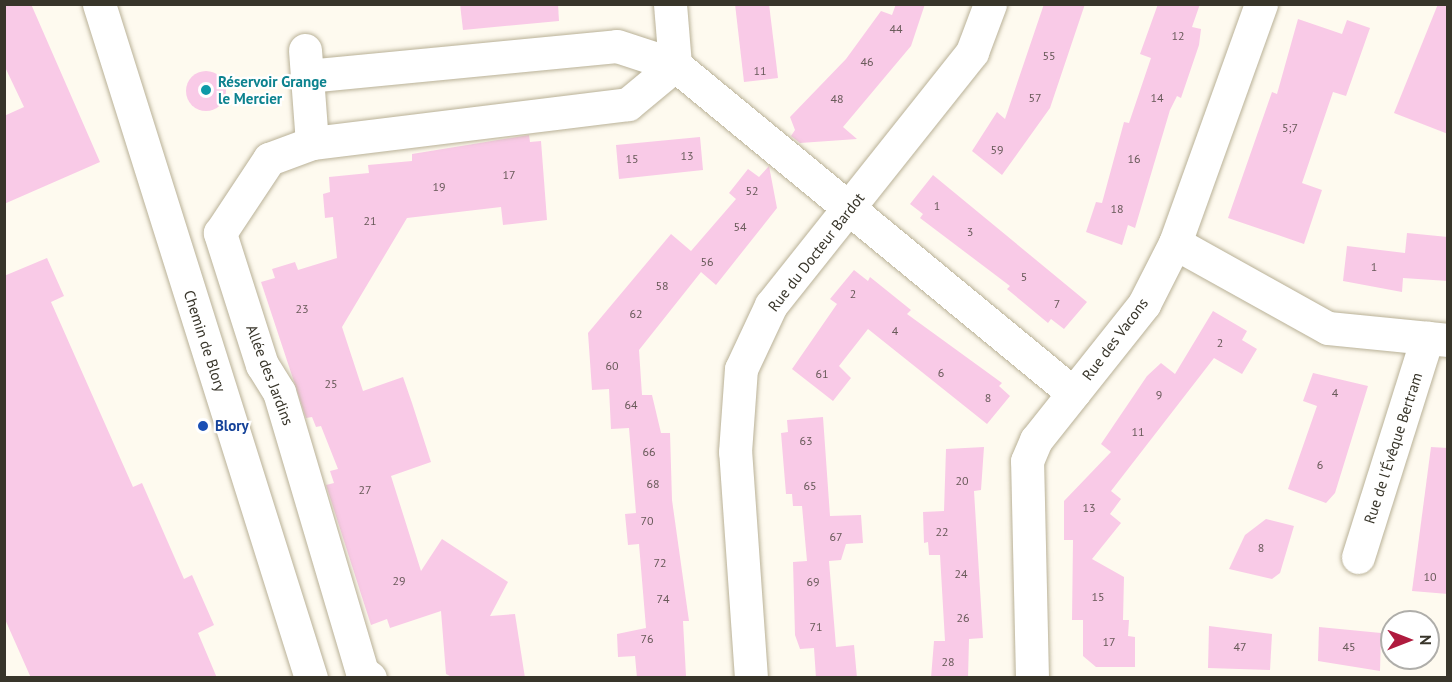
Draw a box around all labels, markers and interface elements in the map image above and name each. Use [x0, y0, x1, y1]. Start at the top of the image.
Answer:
house number: 44 [889, 22, 903, 36]
house number: 12 [1171, 29, 1185, 43]
house number: 55 [1042, 49, 1056, 63]
house number: 46 [860, 55, 874, 69]
house number: 11 [753, 64, 767, 78]
place label: Réservoir Grange le Mercier [218, 72, 327, 107]
marker: Réservoir Grange le Mercier [199, 83, 213, 97]
house number: 57 [1028, 91, 1042, 105]
house number: 14 [1150, 91, 1164, 105]
house number: 48 [830, 92, 844, 106]
house number: 5;7 [1282, 121, 1298, 135]
house number: 59 [990, 143, 1004, 157]
house number: 13 [680, 149, 694, 163]
house number: 15 [625, 152, 639, 166]
house number: 16 [1127, 152, 1141, 166]
house number: 17 [502, 168, 516, 182]
house number: 19 [432, 180, 446, 194]
house number: 52 [745, 184, 759, 198]
street label: Rue du Docteur Bardot [764, 189, 868, 315]
house number: 1 [934, 199, 940, 213]
house number: 18 [1110, 202, 1124, 216]
house number: 21 [363, 214, 377, 228]
house number: 54 [733, 220, 747, 234]
house number: 3 [967, 225, 973, 239]
house number: 56 [700, 255, 714, 269]
house number: 1 [1371, 260, 1377, 274]
house number: 5 [1021, 270, 1027, 284]
house number: 58 [655, 279, 669, 293]
house number: 2 [850, 287, 856, 301]
street label: Chemin de Blory [180, 288, 230, 394]
street label: Rue des Vacons [1078, 294, 1152, 384]
house number: 7 [1054, 297, 1060, 311]
house number: 23 [295, 302, 309, 316]
house number: 62 [629, 307, 643, 321]
street label: Allée des Jardins [243, 322, 297, 428]
house number: 4 [892, 324, 898, 338]
house number: 2 [1217, 336, 1223, 350]
house number: 60 [605, 359, 619, 373]
house number: 6 [938, 366, 944, 380]
house number: 61 [815, 367, 829, 381]
street label: Rue de l'Évêque Bertram [1360, 370, 1426, 526]
house number: 25 [324, 377, 338, 391]
house number: 4 [1332, 386, 1338, 400]
house number: 9 [1156, 388, 1162, 402]
house number: 8 [985, 391, 991, 405]
house number: 64 [624, 398, 638, 412]
place label: Blory [215, 417, 249, 435]
marker: Blory [196, 419, 210, 433]
house number: 11 [1131, 425, 1145, 439]
house number: 63 [799, 434, 813, 448]
house number: 66 [642, 445, 656, 459]
house number: 6 [1317, 458, 1323, 472]
house number: 20 [955, 474, 969, 488]
house number: 68 [646, 477, 660, 491]
house number: 65 [803, 479, 817, 493]
house number: 27 [358, 483, 372, 497]
house number: 13 [1082, 501, 1096, 515]
house number: 70 [640, 514, 654, 528]
house number: 22 [935, 525, 949, 539]
house number: 67 [829, 530, 843, 544]
house number: 8 [1258, 541, 1264, 555]
house number: 72 [653, 556, 667, 570]
house number: 24 [954, 567, 968, 581]
house number: 10 [1423, 570, 1437, 584]
house number: 29 [392, 574, 406, 588]
house number: 69 [806, 575, 820, 589]
house number: 15 [1091, 590, 1105, 604]
house number: 74 [656, 592, 670, 606]
north arrow [1380, 610, 1440, 670]
house number: 26 [956, 611, 970, 625]
house number: 71 [809, 620, 823, 634]
house number: 76 [640, 632, 654, 646]
house number: 17 [1102, 635, 1116, 649]
text: N [1416, 635, 1436, 645]
house number: 47 [1233, 640, 1247, 654]
house number: 45 [1342, 640, 1356, 654]
house number: 28 [941, 655, 955, 669]

